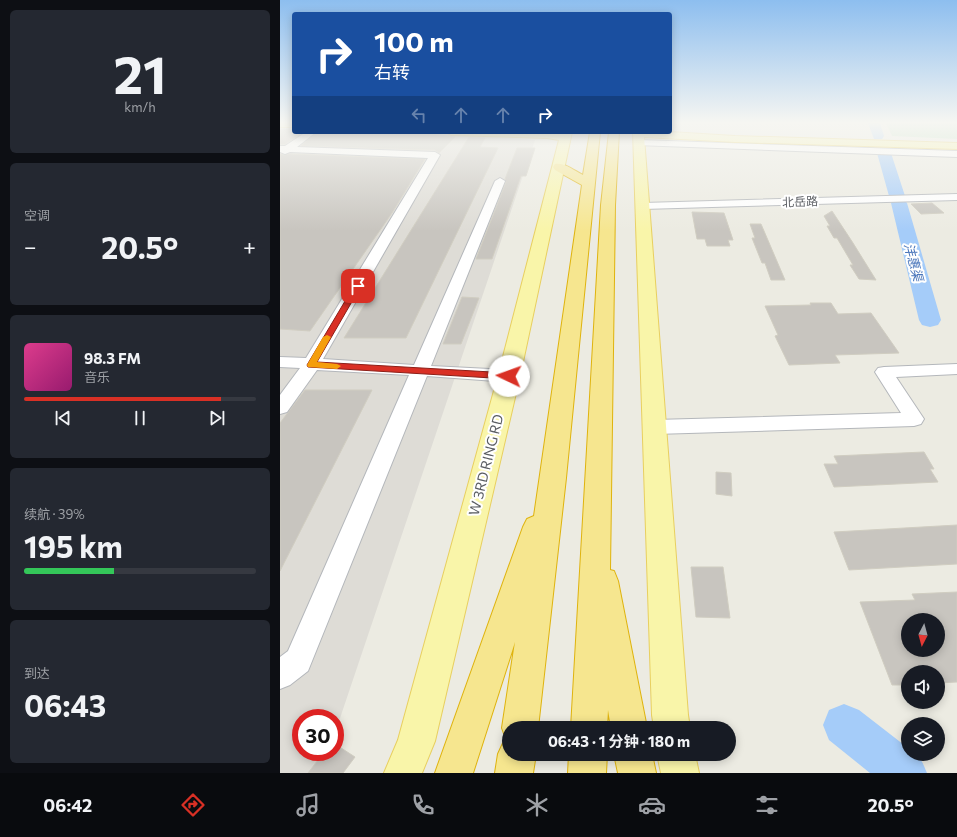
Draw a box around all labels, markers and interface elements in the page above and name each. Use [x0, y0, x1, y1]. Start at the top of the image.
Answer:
text: 100 m [374, 24, 454, 58]
icon: right [308, 28, 360, 80]
text: 21 [113, 41, 167, 105]
text: 右转 [374, 61, 410, 83]
text: km/h [124, 99, 156, 115]
icon: left [408, 104, 430, 126]
icon: ahead [450, 104, 472, 126]
icon: ahead [492, 104, 514, 126]
icon: right [534, 104, 556, 126]
street label: 北岳路 [782, 193, 818, 209]
text: 空调 [24, 207, 50, 223]
text: 20.5° [101, 228, 178, 265]
text: − [24, 233, 37, 260]
text: + [243, 233, 256, 260]
water label: 沣惠渠 [901, 241, 927, 285]
pin [341, 269, 375, 303]
icon: arrive [347, 275, 369, 297]
text: 98.3 FM [84, 349, 141, 367]
position arrow [488, 355, 530, 397]
text: 音乐 [84, 369, 110, 385]
icon: previous [52, 407, 74, 429]
icon: pause [129, 407, 151, 429]
icon: next [206, 407, 228, 429]
street label: W 3RD RING RD [465, 412, 506, 517]
text: 续航 · 39% [24, 506, 85, 522]
text: 195 km [24, 527, 123, 564]
north arrow [901, 613, 945, 657]
map controls [901, 613, 945, 761]
text: 到达 [24, 665, 50, 681]
button: sound [901, 665, 945, 709]
text: 06:43 [24, 686, 106, 723]
speed limit sign: 30 [292, 709, 344, 761]
button: layers [901, 717, 945, 761]
text: 06:43 · 1 分钟 · 180 m [548, 732, 690, 750]
icon: directions [179, 791, 207, 819]
icon: music [294, 791, 322, 819]
icon: phone [409, 791, 437, 819]
icon: climate [523, 791, 551, 819]
icon: car [638, 791, 666, 819]
icon: filters [753, 791, 781, 819]
text: 06:42 [43, 794, 92, 816]
text: 20.5° [867, 794, 914, 816]

